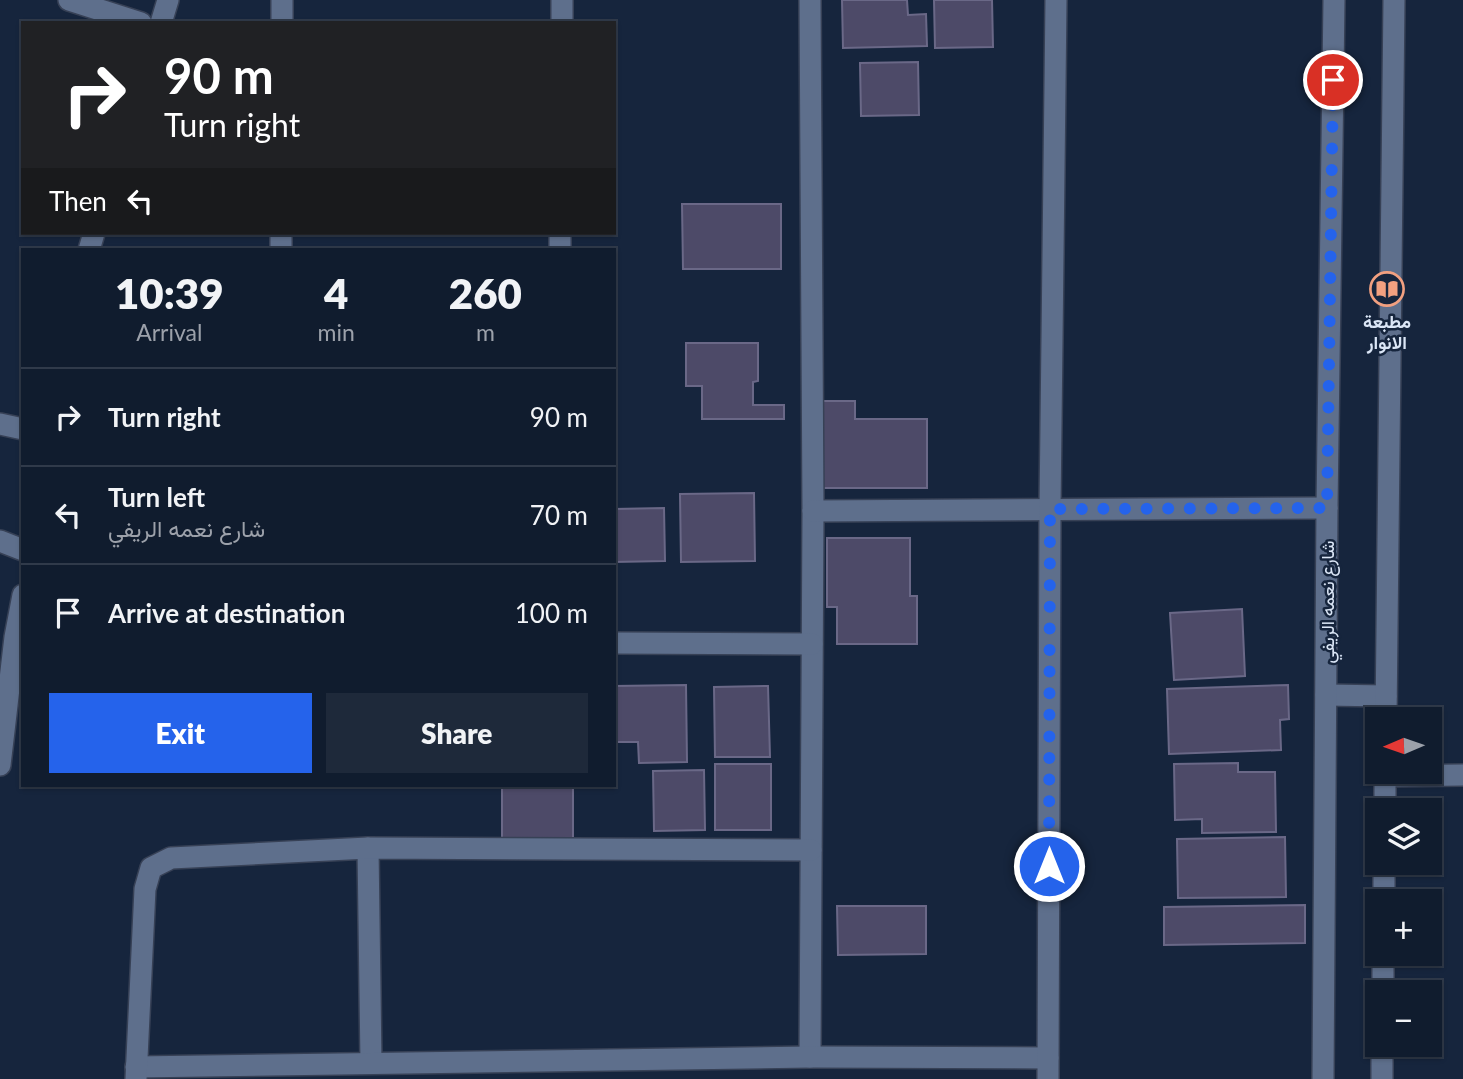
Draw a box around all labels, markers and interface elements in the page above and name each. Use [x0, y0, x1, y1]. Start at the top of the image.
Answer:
text: 90 m [164, 46, 274, 104]
icon: right [49, 49, 140, 140]
pin [1303, 50, 1363, 110]
icon: arrive [1314, 61, 1352, 99]
text: Turn right [164, 105, 300, 144]
icon: left [121, 182, 159, 220]
text: Then [49, 185, 107, 217]
text: 10:39 [115, 268, 224, 318]
text: 4 [324, 268, 348, 318]
text: 260 [449, 268, 522, 318]
library icon: مطبعة الانوار [1368, 270, 1406, 308]
place label: مطبعة الانوار [1363, 310, 1411, 354]
text: Arrival [136, 318, 202, 346]
text: min [318, 318, 355, 346]
text: m [476, 318, 495, 346]
icon: right [49, 398, 87, 436]
text: Turn right [108, 401, 221, 433]
text: 90 m [530, 401, 588, 433]
text: Turn left [108, 481, 205, 513]
icon: left [49, 496, 87, 534]
text: 70 m [530, 499, 588, 531]
text: شارع نعمه الريفي [108, 514, 265, 542]
street label: شارع نعمه الريفي [1316, 540, 1343, 664]
icon: arrive [49, 594, 87, 632]
text: Arrive at destination [108, 597, 345, 629]
text: 100 m [515, 597, 588, 629]
button: Exit [49, 693, 312, 773]
button: Share [326, 693, 588, 773]
north arrow [1365, 707, 1442, 784]
map controls [1365, 707, 1442, 1057]
button: layers [1365, 798, 1442, 875]
position arrow [1012, 829, 1086, 903]
button: + [1365, 889, 1442, 966]
button: − [1365, 980, 1442, 1057]

